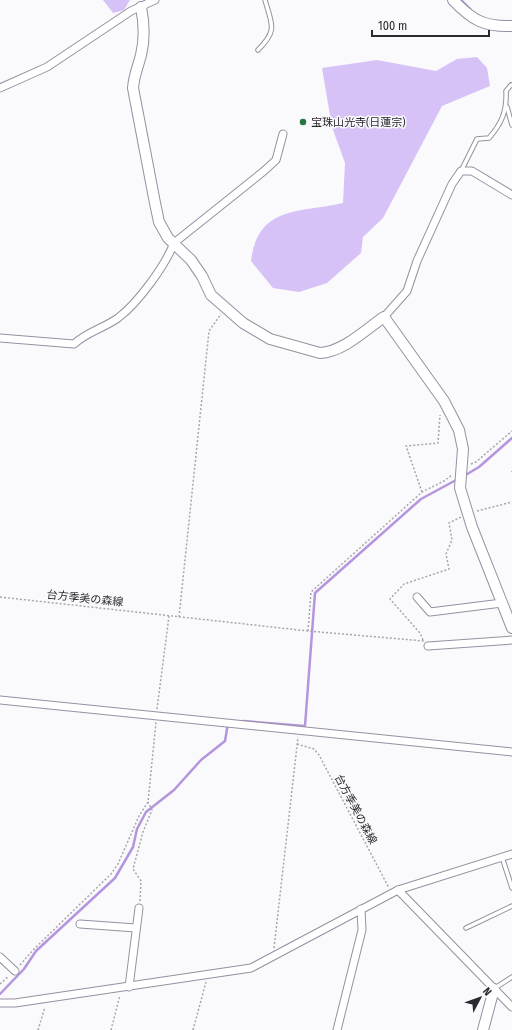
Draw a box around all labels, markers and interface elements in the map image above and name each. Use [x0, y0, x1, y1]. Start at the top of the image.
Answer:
scale bar [372, 12, 489, 38]
text: 100 m [378, 19, 407, 33]
place label: 宝珠山光寺(日蓮宗) [311, 116, 406, 129]
marker: 宝珠山光寺(日蓮宗) [298, 117, 308, 127]
street label: 台方季美の森線 [46, 588, 124, 609]
street label: 台方季美の森線 [332, 772, 379, 846]
north arrow [460, 978, 500, 1018]
text: N [480, 985, 494, 999]

